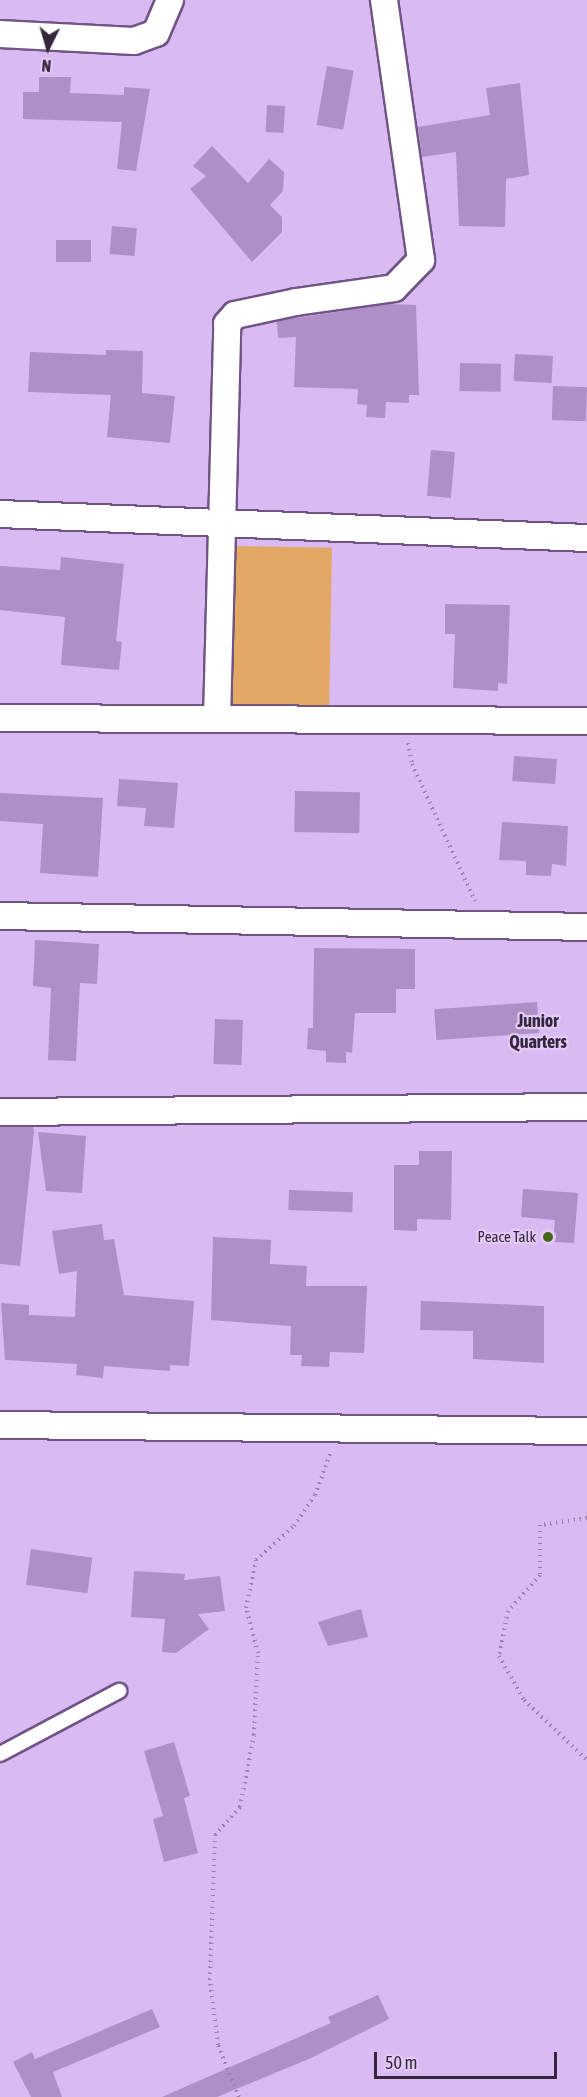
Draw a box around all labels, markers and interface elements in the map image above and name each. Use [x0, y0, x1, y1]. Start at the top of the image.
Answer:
north arrow [18, 18, 78, 78]
text: N [41, 57, 52, 75]
district label: Junior Quarters [509, 1011, 567, 1054]
place label: Peace Talk [478, 1228, 536, 1246]
marker: Peace Talk [541, 1230, 555, 1244]
scale bar [377, 2040, 560, 2078]
text: 50 m [385, 2052, 417, 2073]

